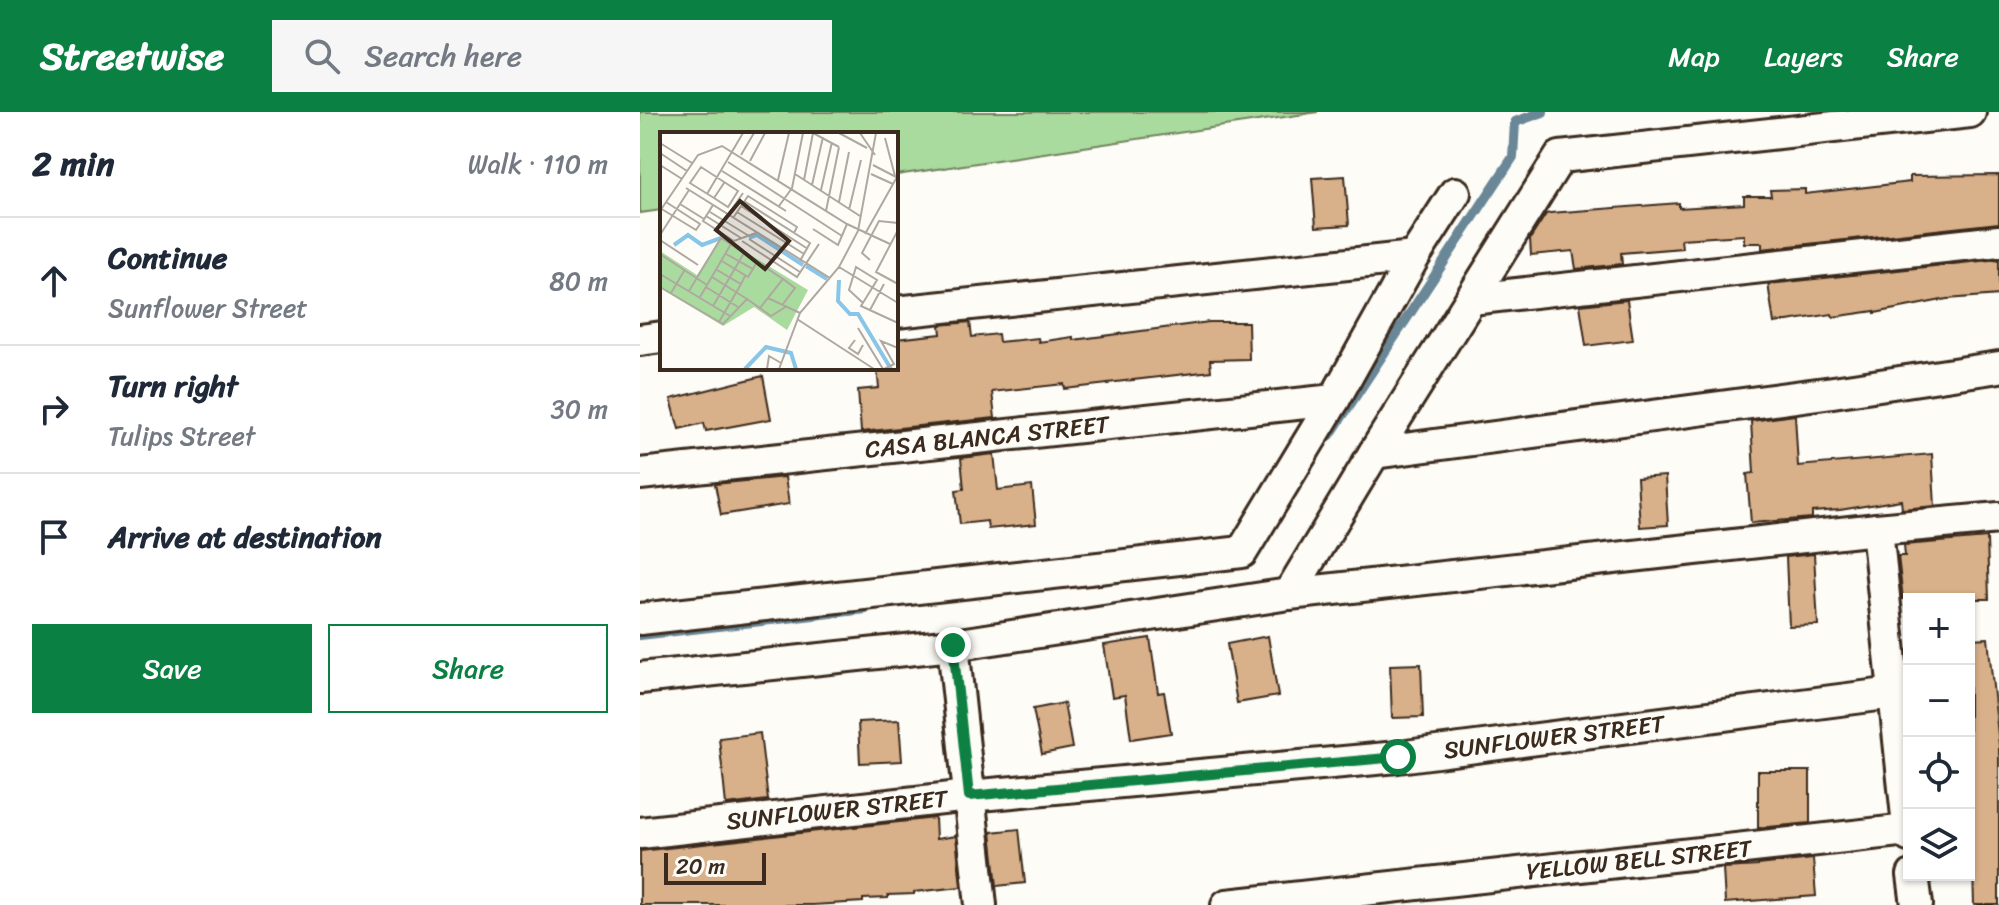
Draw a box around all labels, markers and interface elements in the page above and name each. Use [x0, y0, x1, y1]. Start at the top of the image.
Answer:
search box [272, 20, 832, 92]
text: Streetwise [40, 23, 224, 90]
text: Search here [364, 29, 522, 83]
text: Map [1668, 32, 1720, 81]
text: Layers [1764, 32, 1843, 81]
text: Share [1887, 32, 1959, 81]
icon: search [300, 34, 344, 78]
inset map [660, 132, 898, 370]
text: 2 min [32, 134, 114, 194]
text: Walk · 110 m [468, 141, 608, 187]
text: Continue [108, 231, 227, 285]
text: 80 m [549, 258, 608, 304]
icon: ahead [32, 259, 76, 303]
text: Sunflower Street [108, 285, 308, 331]
text: Turn right [108, 359, 238, 413]
text: 30 m [551, 386, 608, 432]
icon: right [32, 387, 76, 431]
street label: CASA BLANCA STREET [863, 403, 1113, 471]
text: Tulips Street [108, 413, 255, 459]
text: Arrive at destination [108, 510, 382, 564]
icon: arrive [32, 515, 76, 559]
map controls [1903, 593, 1975, 881]
button: + [1903, 593, 1975, 665]
button: Save [32, 624, 312, 713]
button: Share [328, 624, 608, 713]
route end [935, 627, 971, 663]
button: − [1903, 665, 1975, 737]
street label: SUNFLOWER STREET [1441, 702, 1669, 771]
button: locate [1903, 737, 1975, 809]
route start [1380, 739, 1416, 775]
street label: SUNFLOWER STREET [724, 777, 951, 843]
button: layers [1903, 809, 1975, 881]
street label: YELLOW BELL STREET [1524, 827, 1755, 893]
text: 20 m [676, 847, 725, 886]
scale bar [664, 849, 766, 885]

